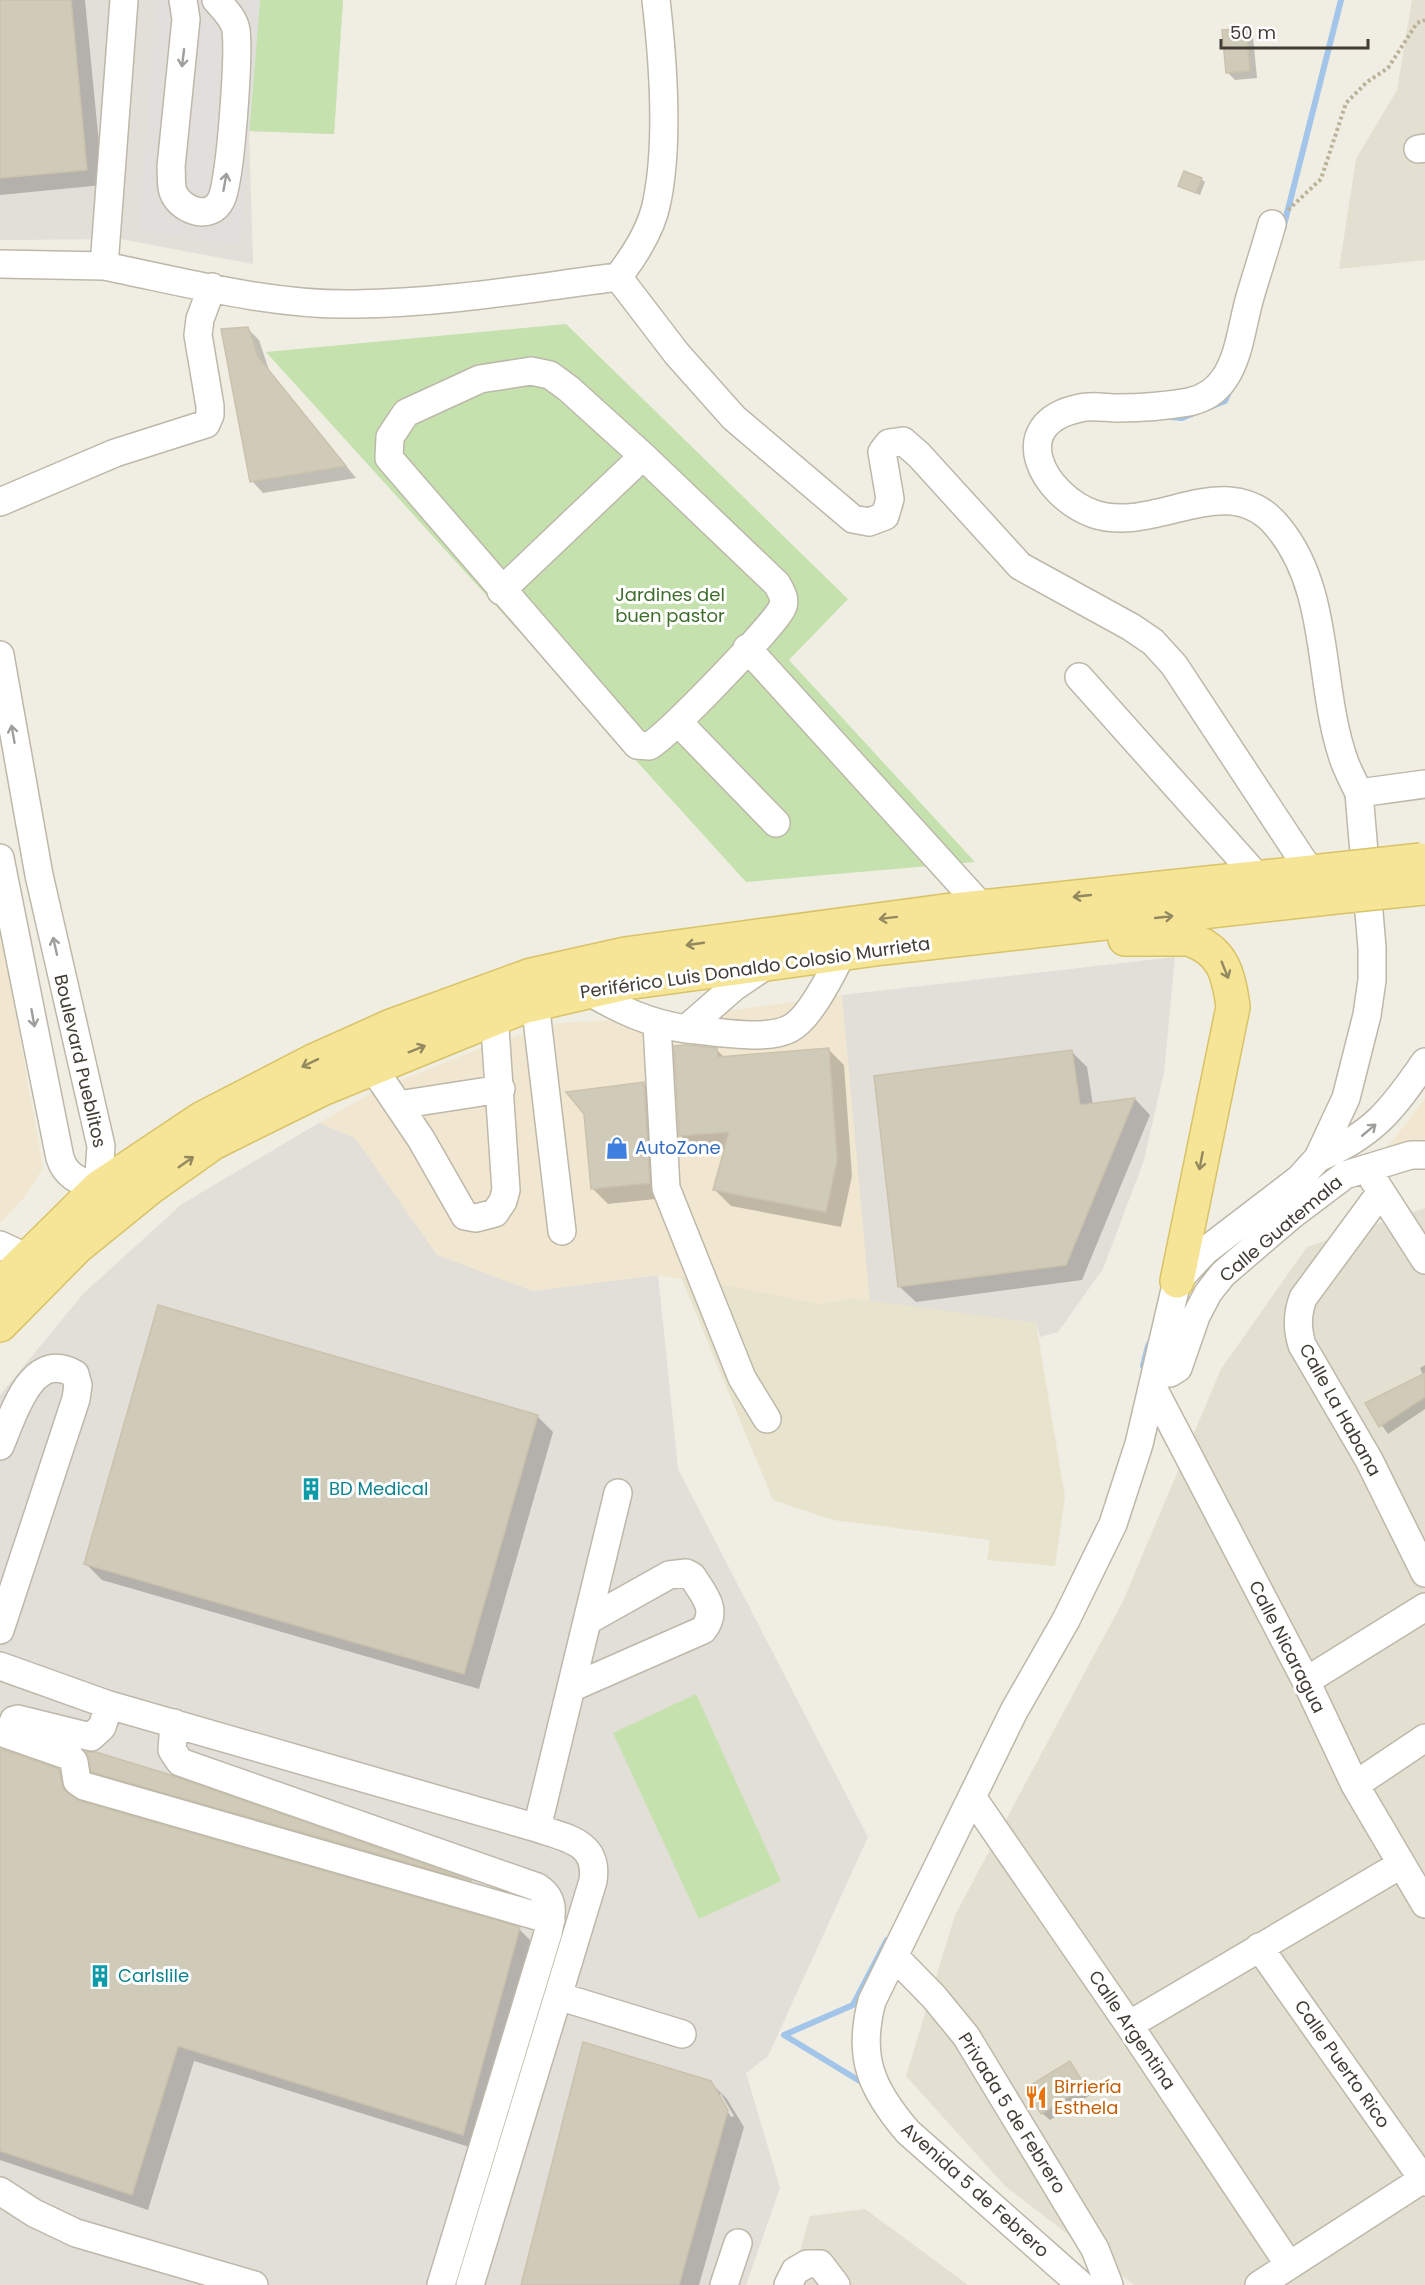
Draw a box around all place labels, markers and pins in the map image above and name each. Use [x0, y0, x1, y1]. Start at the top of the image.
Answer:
shop icon: AutoZone [604, 1135, 630, 1161]
place label: AutoZone [635, 1135, 721, 1160]
building icon: BD Medical [298, 1476, 324, 1502]
place label: BD Medical [329, 1476, 428, 1501]
building icon: Carlslile [87, 1963, 113, 1989]
place label: Carlslile [118, 1963, 189, 1988]
place label: Birriería Esthela [1054, 2074, 1122, 2120]
restaurant icon: Birriería Esthela [1023, 2084, 1049, 2110]

